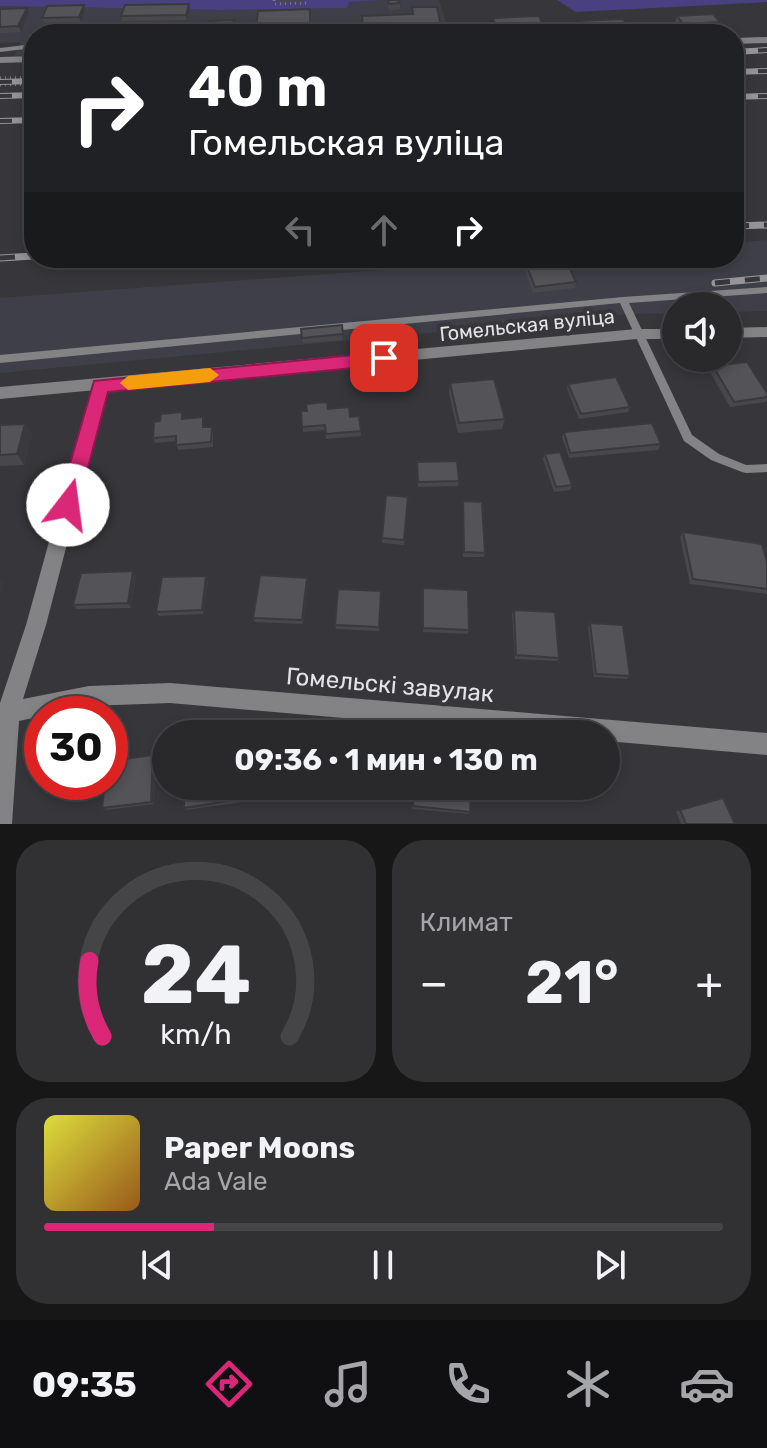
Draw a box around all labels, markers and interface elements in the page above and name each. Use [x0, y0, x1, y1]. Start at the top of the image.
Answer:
text: 40 m [188, 54, 328, 120]
icon: right [56, 56, 160, 160]
text: Гомельская вуліца [188, 121, 505, 164]
icon: left [278, 208, 322, 252]
icon: ahead [362, 208, 406, 252]
icon: right [446, 208, 490, 252]
map controls [662, 292, 742, 372]
button: sound [662, 292, 742, 372]
street label: Гомельская вуліца [438, 304, 616, 346]
pin [350, 324, 418, 392]
icon: arrive [362, 336, 406, 380]
position arrow [26, 463, 110, 547]
street label: Гомельскі завулак [285, 662, 495, 708]
speed limit sign: 30 [24, 696, 128, 800]
text: 09:36 · 1 мин · 130 m [234, 742, 538, 778]
text: Климат [420, 907, 512, 938]
text: 24 [140, 925, 251, 1024]
text: 21° [525, 947, 619, 1018]
text: − [420, 957, 448, 1009]
text: + [696, 957, 723, 1009]
text: km/h [160, 1017, 231, 1051]
text: Paper Moons [164, 1130, 355, 1166]
text: Ada Vale [164, 1166, 268, 1197]
icon: previous [135, 1243, 179, 1287]
icon: pause [361, 1243, 405, 1287]
icon: next [588, 1243, 632, 1287]
icon: directions [201, 1356, 257, 1412]
icon: music [320, 1356, 376, 1412]
icon: phone [440, 1356, 496, 1412]
icon: climate [560, 1356, 616, 1412]
icon: car [679, 1356, 735, 1412]
text: 09:35 [32, 1363, 137, 1406]

